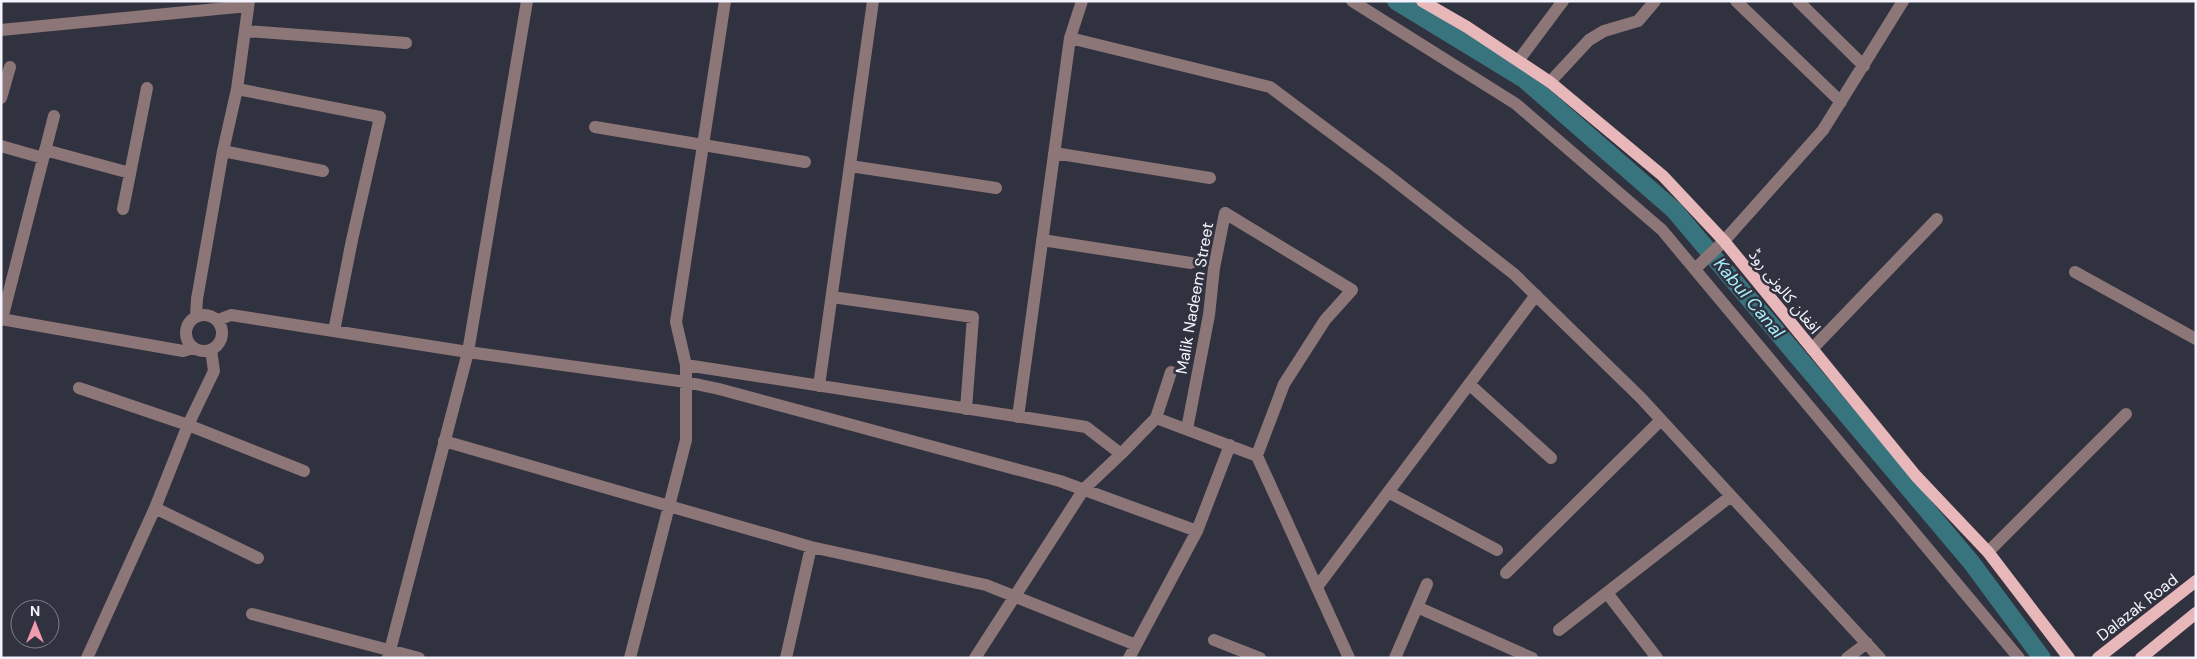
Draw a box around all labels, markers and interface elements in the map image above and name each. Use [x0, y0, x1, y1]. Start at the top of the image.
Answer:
street label: Malik Nadeem Street [1171, 221, 1218, 376]
street label: افغان کالونی روڈ [1744, 245, 1825, 338]
water label: Kabul Canal [1708, 253, 1790, 344]
street label: Dalazak Road [2092, 569, 2182, 646]
north arrow [10, 599, 60, 649]
text: N [30, 602, 40, 620]

